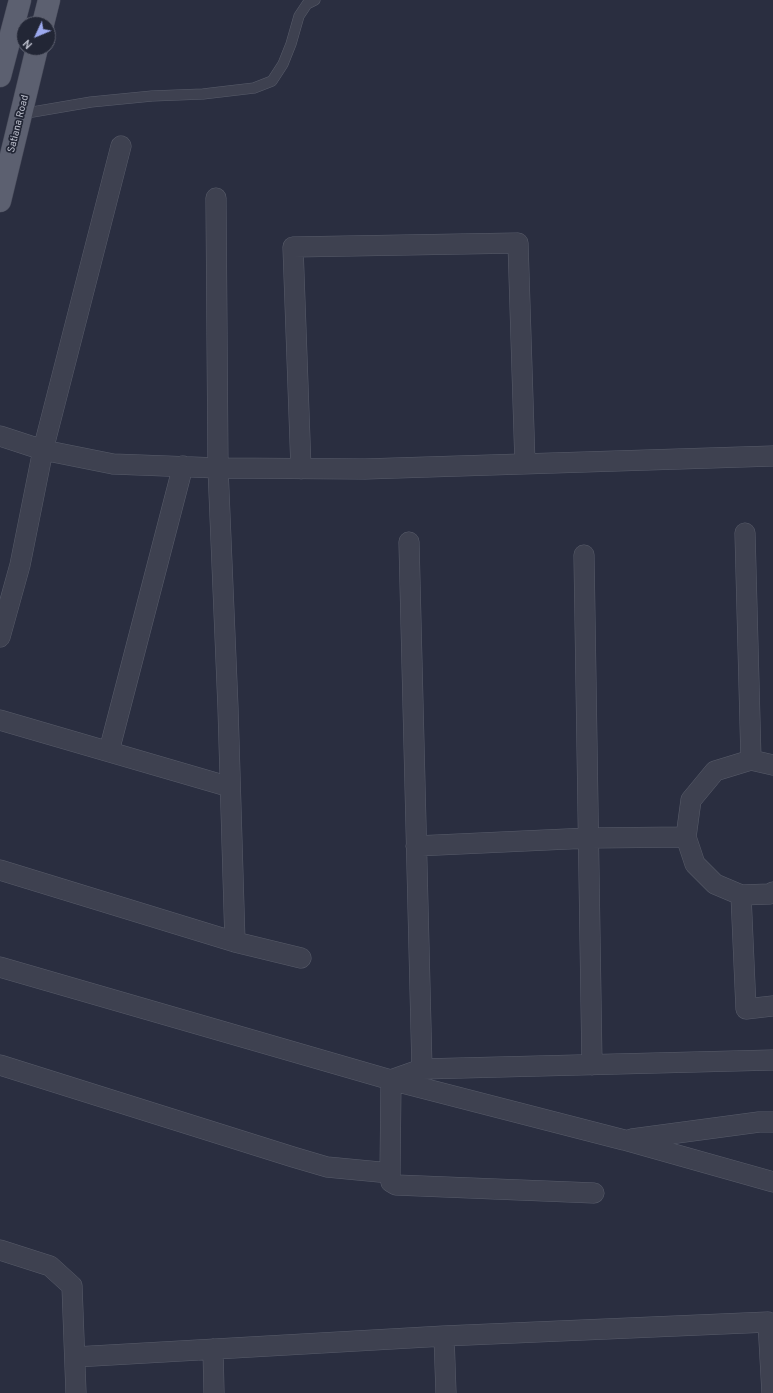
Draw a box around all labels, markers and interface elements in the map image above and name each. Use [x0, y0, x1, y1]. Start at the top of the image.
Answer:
north arrow [16, 16, 56, 56]
text: N [20, 36, 36, 51]
street label: Satiana Road [6, 94, 32, 154]

